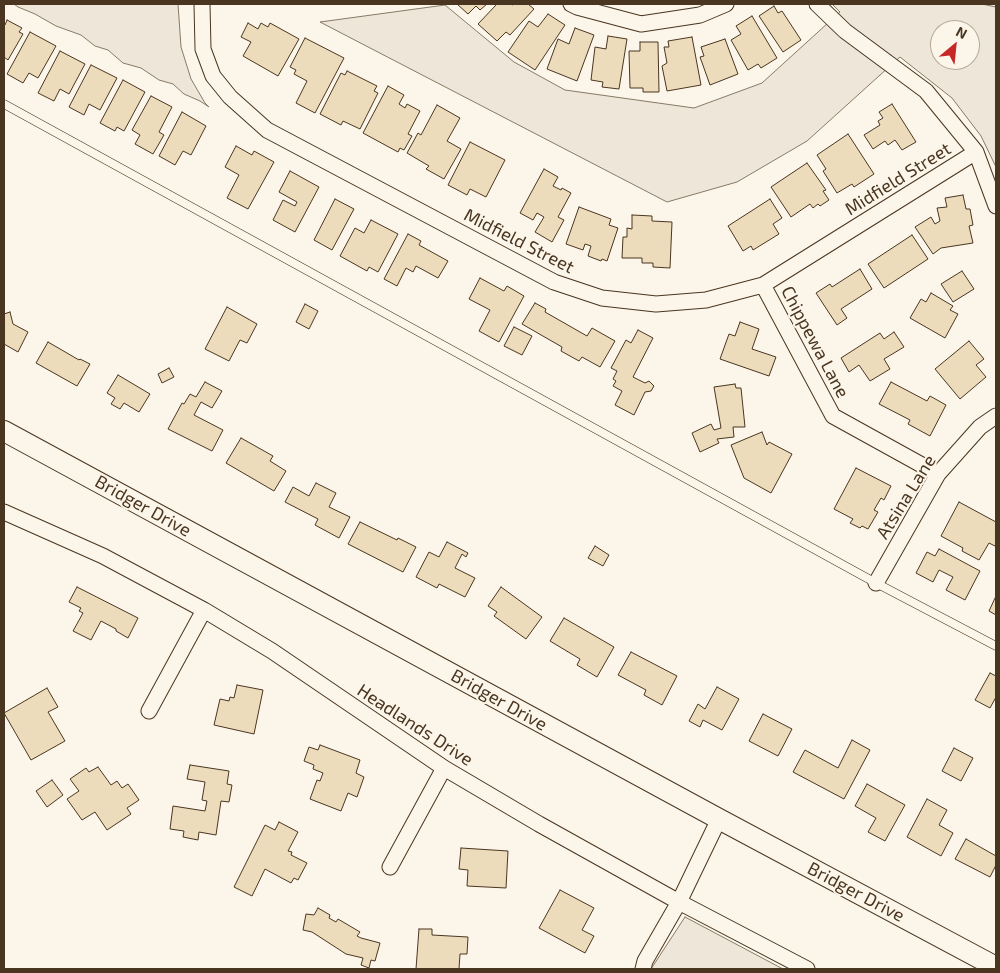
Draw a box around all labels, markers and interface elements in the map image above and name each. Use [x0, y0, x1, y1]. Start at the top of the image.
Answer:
north arrow [930, 20, 980, 70]
text: N [953, 22, 970, 42]
street label: Midfield Street [841, 138, 955, 220]
street label: Midfield Street [460, 204, 578, 278]
street label: Chippewa Lane [776, 282, 854, 402]
street label: Atsina Lane [872, 451, 940, 543]
street label: Bridger Drive [91, 471, 195, 541]
street label: Bridger Drive [447, 665, 551, 735]
street label: Headlands Drive [353, 680, 477, 770]
street label: Bridger Drive [804, 857, 908, 927]

